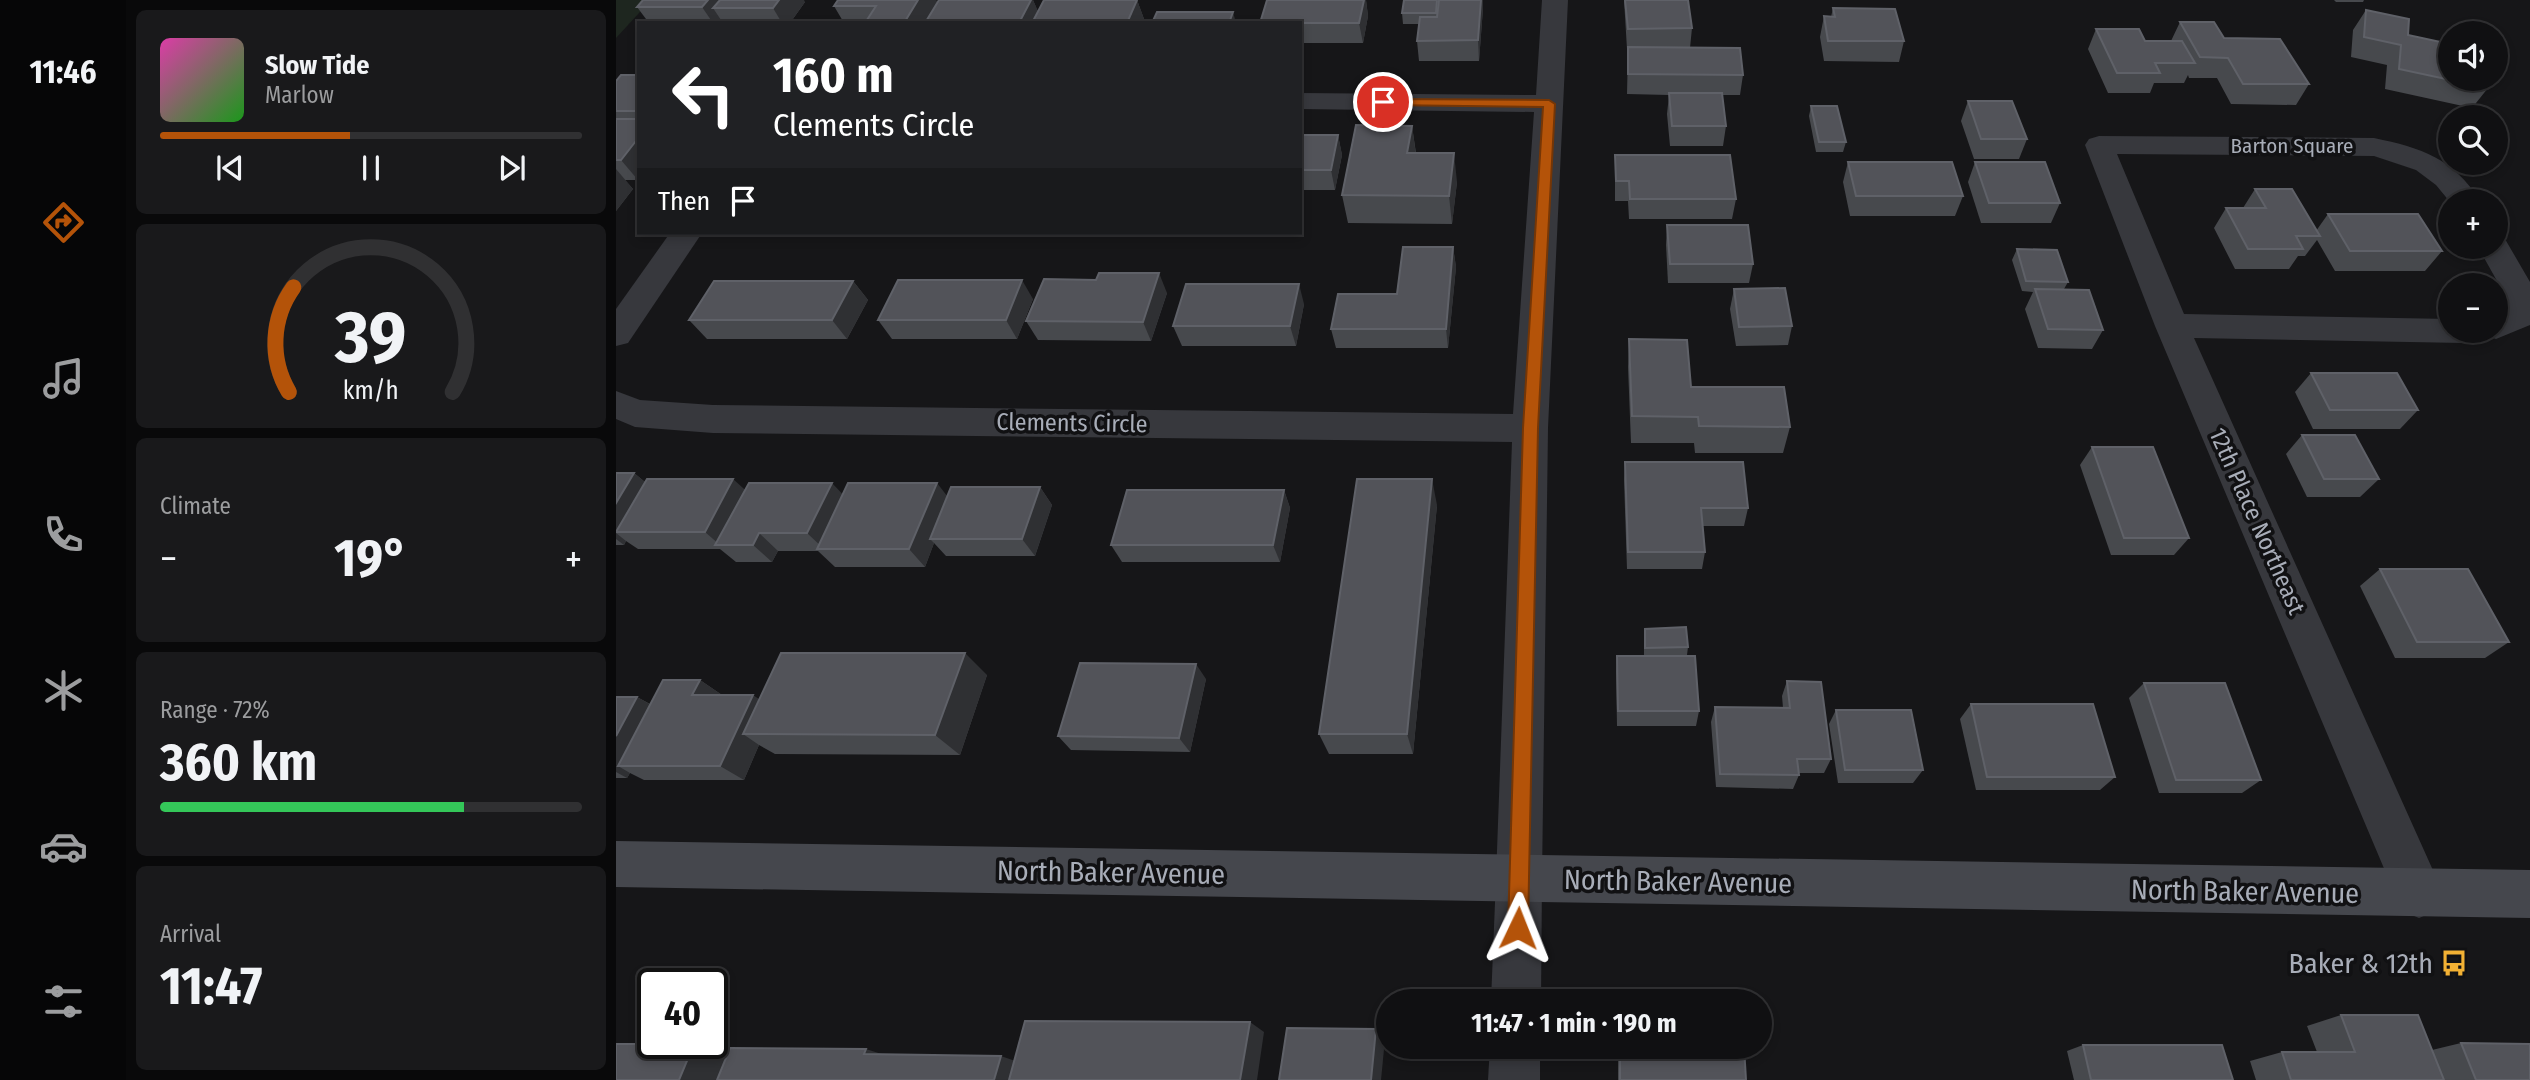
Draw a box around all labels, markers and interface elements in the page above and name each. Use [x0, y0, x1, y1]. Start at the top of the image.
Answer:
map controls [2438, 21, 2508, 343]
button: sound [2438, 21, 2508, 91]
text: 160 m [773, 46, 894, 105]
icon: left [658, 49, 749, 140]
text: Slow Tide [265, 50, 369, 81]
text: 11:46 [30, 53, 96, 91]
pin [1353, 72, 1413, 132]
text: Marlow [265, 81, 334, 109]
icon: arrive [1364, 83, 1402, 121]
button: search [2438, 105, 2508, 175]
text: Clements Circle [773, 106, 974, 144]
street label: Barton Square [2231, 133, 2353, 159]
icon: previous [211, 149, 249, 187]
icon: pause [352, 149, 390, 187]
icon: next [493, 149, 531, 187]
icon: arrive [724, 182, 762, 220]
text: Then [658, 186, 710, 217]
button: + [2438, 189, 2508, 259]
icon: directions [39, 198, 88, 247]
button: − [2438, 273, 2508, 343]
text: 39 [334, 294, 407, 381]
icon: music [39, 354, 88, 403]
text: km/h [343, 376, 399, 406]
street label: Clements Circle [996, 408, 1148, 438]
street label: 12th Place Northeast [2203, 423, 2311, 619]
text: Climate [160, 492, 231, 520]
icon: phone [39, 510, 88, 559]
text: 19° [334, 527, 408, 590]
text: − [160, 536, 177, 582]
text: + [565, 536, 582, 582]
icon: climate [39, 666, 88, 715]
text: Range · 72% [160, 696, 270, 724]
text: 360 km [160, 731, 317, 794]
icon: car [39, 822, 88, 871]
street label: North Baker Avenue [997, 854, 1225, 891]
street label: North Baker Avenue [1564, 863, 1792, 900]
street label: North Baker Avenue [2131, 873, 2359, 910]
position arrow [1481, 891, 1555, 965]
text: Arrival [160, 920, 221, 948]
place label: Baker & 12th [2289, 947, 2433, 980]
bus stop icon: Baker & 12th [2439, 948, 2469, 978]
text: 11:47 [160, 955, 263, 1018]
speed limit sign: 40 [637, 968, 728, 1059]
icon: filters [39, 977, 88, 1026]
text: 11:47 · 1 min · 190 m [1471, 1008, 1677, 1039]

